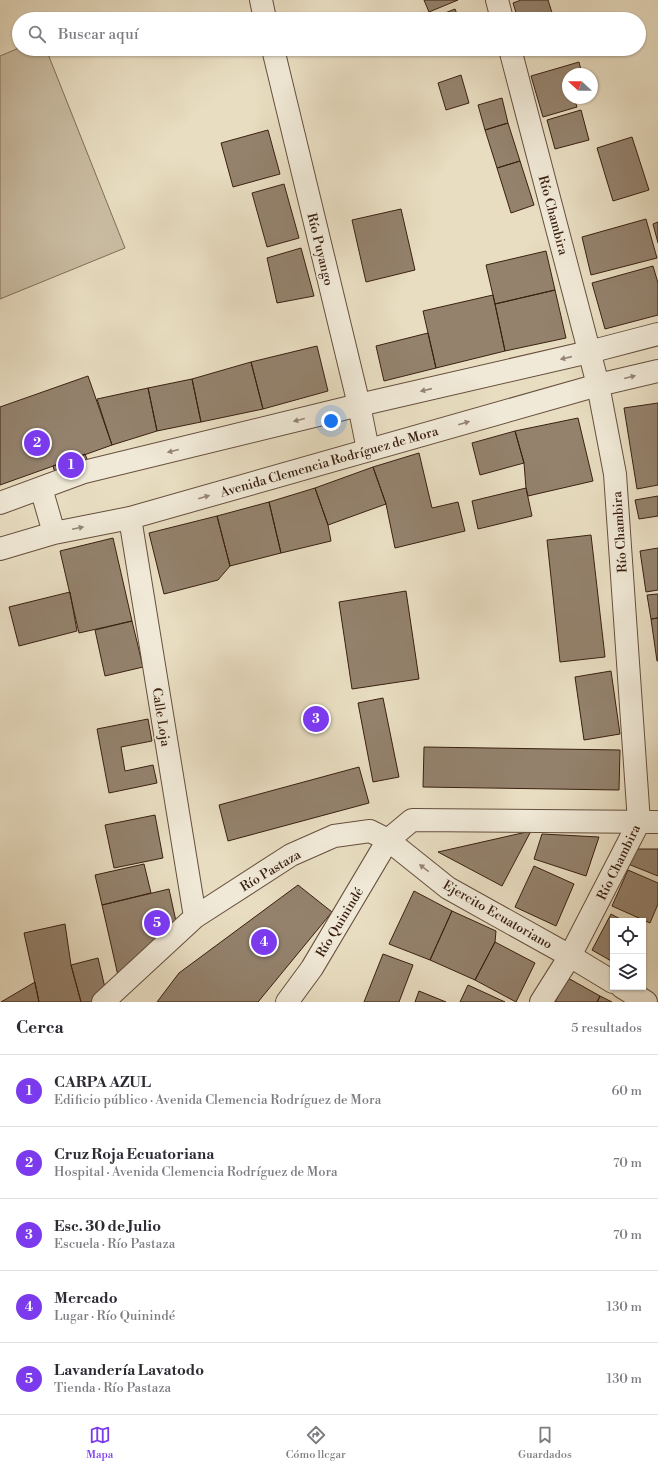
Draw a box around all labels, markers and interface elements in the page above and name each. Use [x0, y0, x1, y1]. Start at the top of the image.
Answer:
search box [12, 12, 646, 56]
icon: search [26, 23, 48, 45]
text: Buscar aquí [58, 25, 139, 44]
north arrow [562, 68, 598, 104]
street label: Río Chambira [535, 174, 571, 257]
street label: Río Puyango [303, 211, 337, 287]
one-way arrow [560, 355, 572, 361]
one-way arrow [624, 374, 636, 380]
one-way arrow [419, 387, 431, 393]
your location [321, 411, 341, 431]
one-way arrow [293, 417, 305, 423]
one-way arrow [458, 420, 470, 426]
street label: Avenida Clemencia Rodríguez de Mora [218, 423, 440, 501]
pin: 2 [24, 428, 50, 458]
one-way arrow [167, 448, 179, 454]
pin: 1 [58, 450, 84, 480]
street label: Río Chambira [609, 490, 631, 573]
one-way arrow [198, 493, 210, 499]
one-way arrow [72, 525, 84, 531]
street label: Calle Loja [148, 687, 174, 748]
pin: 3 [303, 704, 329, 734]
street label: Río Chambira [594, 822, 644, 903]
street label: Río Pastaza [237, 846, 304, 895]
one-way arrow [418, 864, 429, 873]
street label: Ejercito Ecuatoriano [440, 877, 555, 953]
street label: Río Quinindé [313, 884, 367, 960]
pin: 5 [144, 908, 170, 938]
map controls [610, 918, 646, 990]
button: locate [610, 918, 646, 954]
pin: 4 [251, 927, 277, 957]
button: layers [610, 954, 646, 990]
text: Cerca [16, 1017, 64, 1039]
text: 5 resultados [571, 1020, 642, 1036]
text: CARPA AZUL [54, 1073, 151, 1092]
text: 1 [26, 1083, 32, 1099]
text: 60 m [611, 1083, 642, 1099]
text: Edificio público · Avenida Clemencia Rodríguez de Mora [54, 1092, 381, 1108]
text: Cruz Roja Ecuatoriana [54, 1145, 214, 1164]
text: 2 [25, 1155, 33, 1171]
text: 70 m [613, 1155, 642, 1171]
text: Hospital · Avenida Clemencia Rodríguez de Mora [54, 1164, 338, 1180]
text: Esc. 30 de Julio [54, 1217, 161, 1236]
text: 3 [25, 1227, 33, 1243]
text: 70 m [613, 1227, 642, 1243]
text: Escuela · Río Pastaza [54, 1236, 175, 1252]
text: Mercado [54, 1289, 118, 1308]
text: 4 [25, 1299, 33, 1315]
text: 130 m [607, 1299, 642, 1315]
text: Lugar · Río Quinindé [54, 1308, 175, 1324]
text: Lavandería Lavatodo [54, 1361, 204, 1380]
text: 5 [25, 1371, 33, 1387]
text: 130 m [607, 1371, 642, 1387]
text: Tienda · Río Pastaza [54, 1380, 171, 1396]
tab: Mapa [86, 1424, 113, 1462]
tab: Cómo llegar [286, 1424, 346, 1462]
tab: Guardados [518, 1424, 572, 1462]

